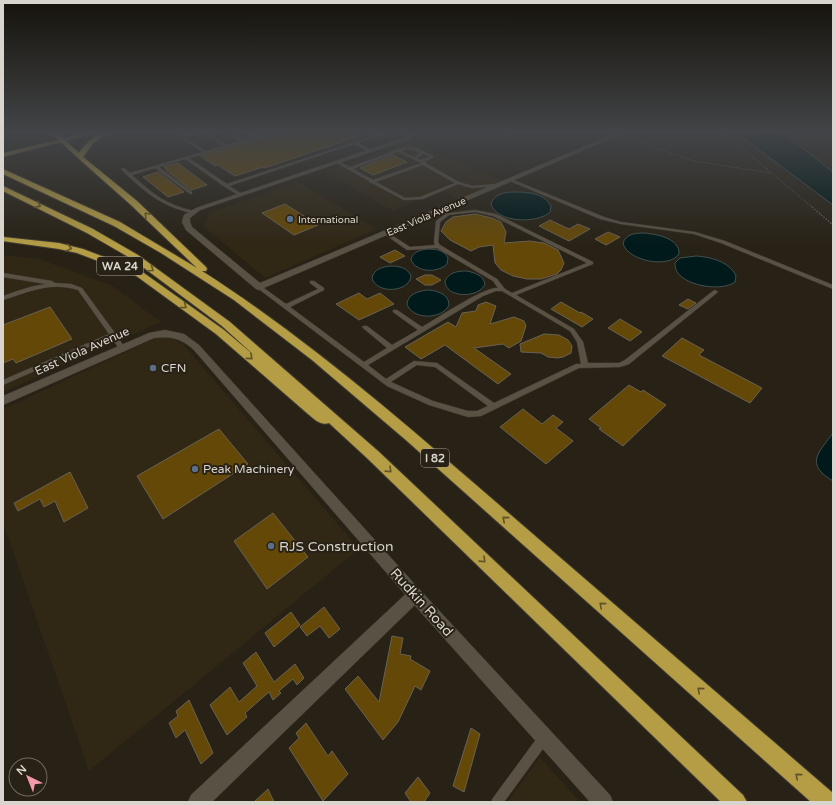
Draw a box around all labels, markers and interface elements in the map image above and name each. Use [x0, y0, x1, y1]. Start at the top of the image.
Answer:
street label: East Viola Avenue [385, 195, 468, 239]
one-way arrow [34, 200, 41, 208]
one-way arrow [144, 212, 152, 220]
marker: International [285, 214, 295, 224]
place label: International [298, 214, 358, 226]
one-way arrow [66, 244, 72, 252]
road number: WA 24 [97, 257, 143, 275]
one-way arrow [147, 264, 154, 272]
one-way arrow [180, 301, 187, 308]
street label: East Viola Avenue [33, 324, 132, 378]
one-way arrow [245, 353, 252, 360]
place label: CFN [161, 361, 186, 375]
marker: CFN [148, 363, 158, 373]
road number: I 82 [421, 449, 449, 467]
place label: Peak Machinery [203, 462, 295, 476]
marker: Peak Machinery [190, 464, 200, 474]
one-way arrow [384, 465, 392, 473]
one-way arrow [502, 517, 509, 524]
place label: RJS Construction [279, 538, 394, 555]
marker: RJS Construction [266, 541, 276, 551]
one-way arrow [478, 555, 486, 563]
street label: Rudkin Road [387, 565, 457, 640]
one-way arrow [600, 602, 607, 609]
one-way arrow [697, 688, 705, 695]
north arrow [8, 757, 48, 797]
text: N [14, 762, 29, 778]
one-way arrow [795, 774, 802, 781]

